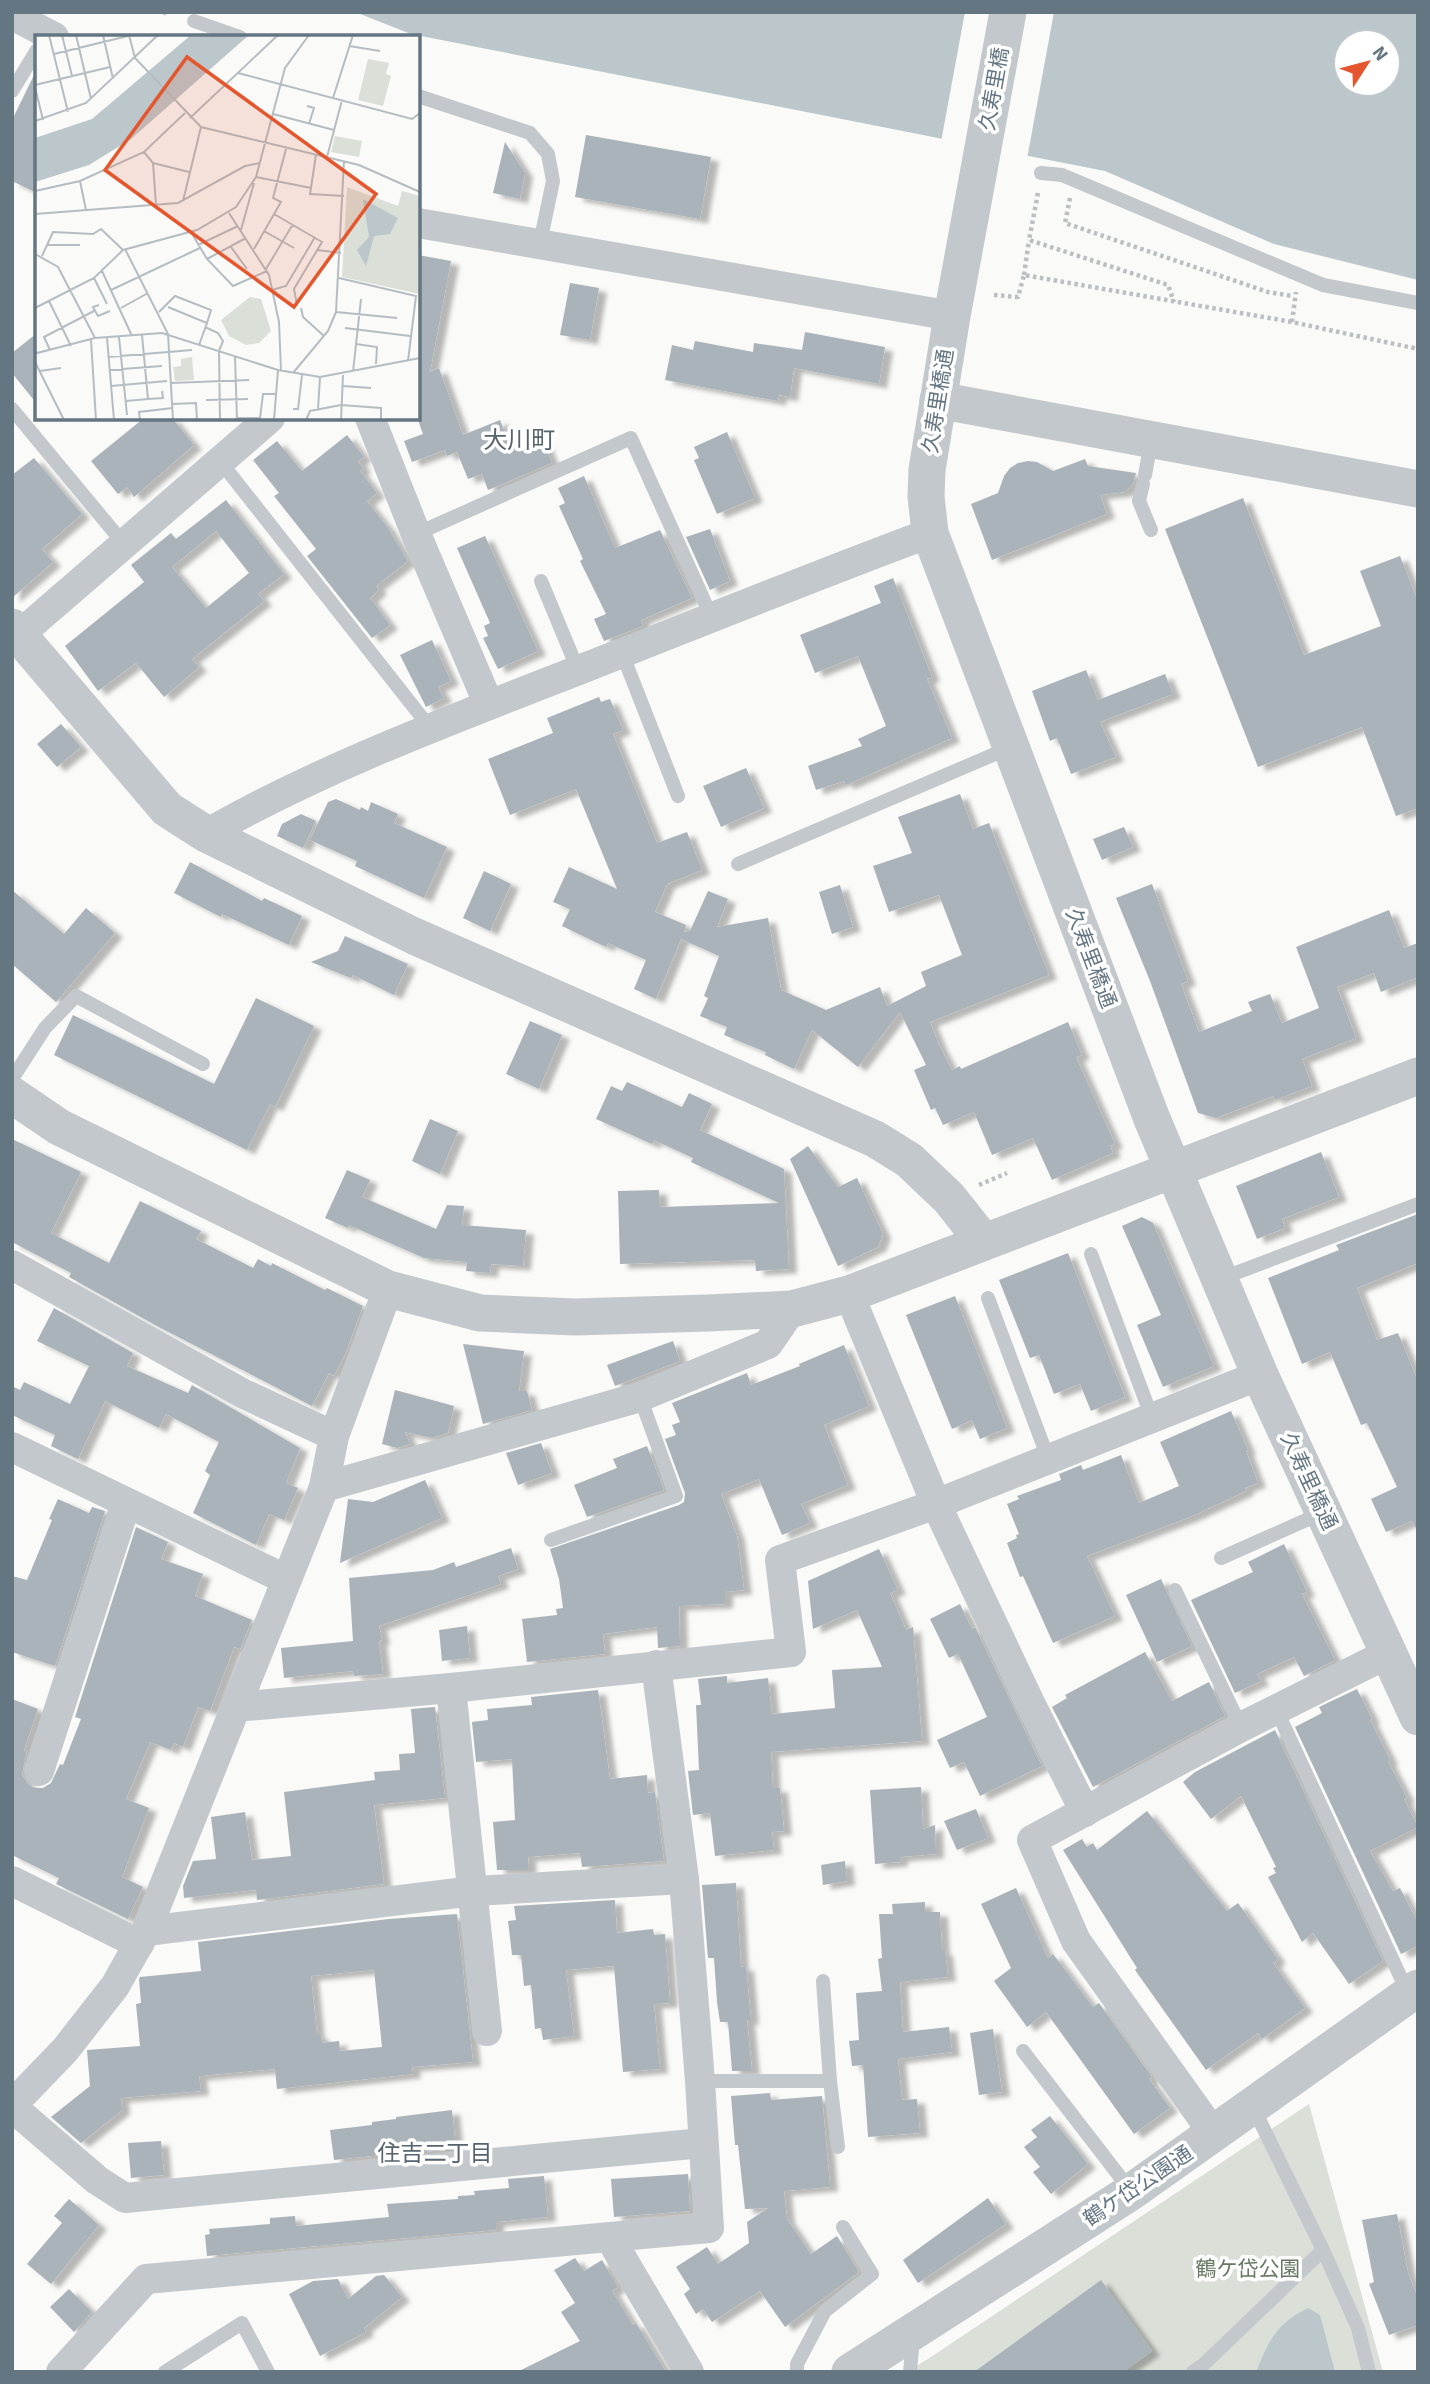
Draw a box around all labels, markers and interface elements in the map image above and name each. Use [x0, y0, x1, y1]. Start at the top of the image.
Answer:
north arrow [1332, 28, 1402, 98]
inset map [35, 35, 420, 420]
text: N [1365, 41, 1394, 67]
street label: 久寿里橋 [972, 45, 1016, 133]
street label: 久寿里橋通 [915, 347, 961, 455]
district label: 大川町 [483, 423, 555, 458]
street label: 久寿里橋通 [1058, 904, 1124, 1012]
street label: 久寿里橋通 [1273, 1427, 1345, 1535]
district label: 住吉二丁目 [378, 2137, 493, 2170]
street label: 鶴ケ岱公園通 [1077, 2138, 1199, 2234]
park label: 鶴ケ岱公園 [1196, 2254, 1301, 2284]

